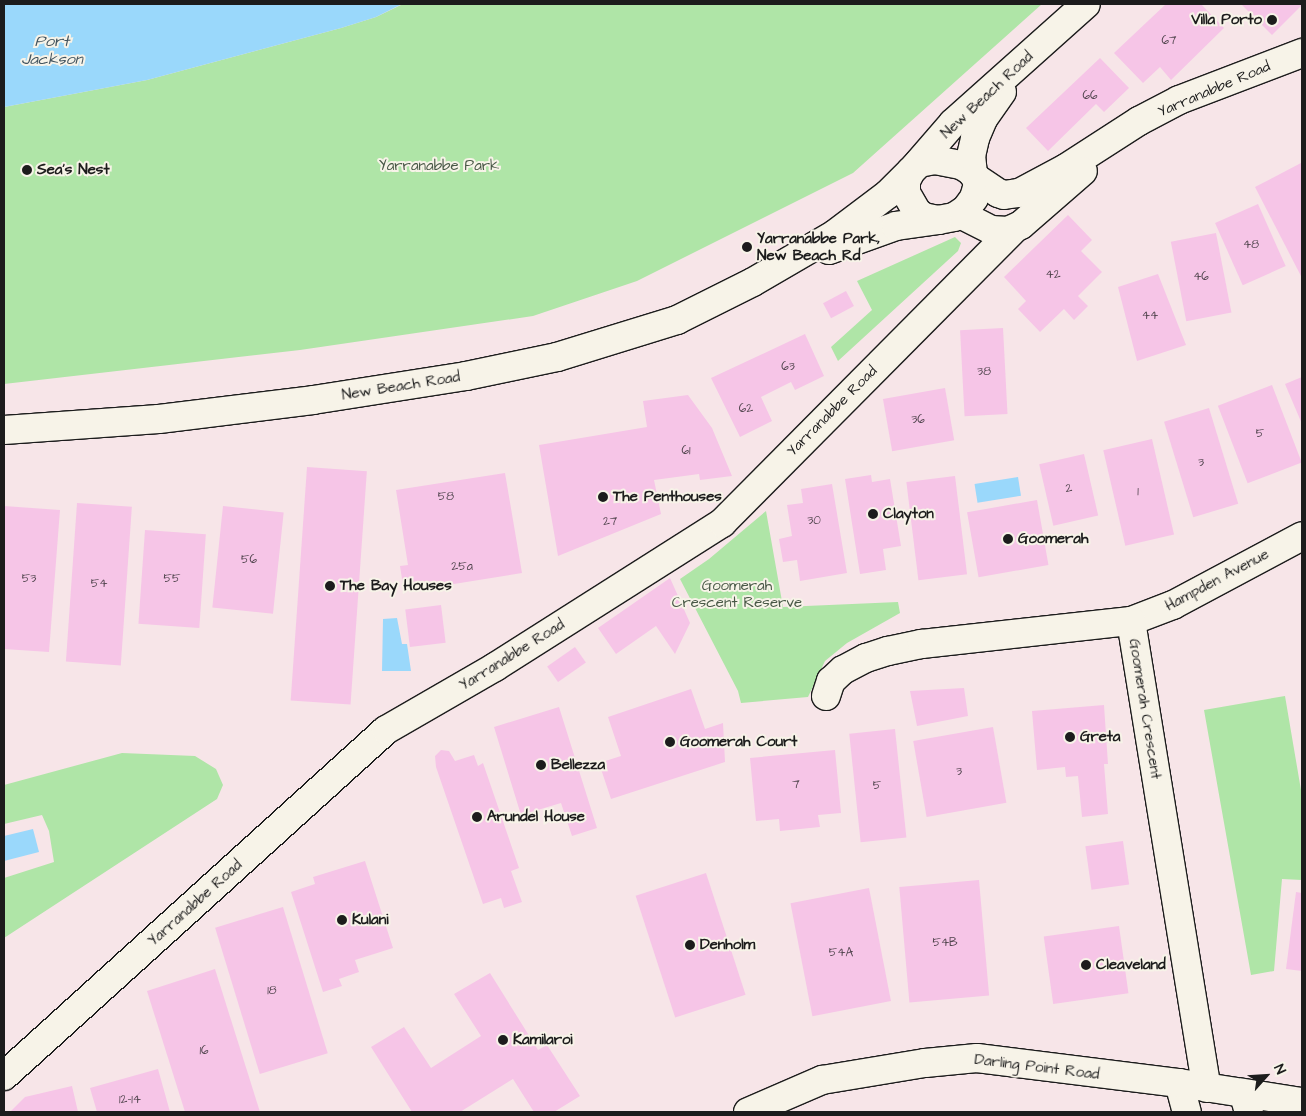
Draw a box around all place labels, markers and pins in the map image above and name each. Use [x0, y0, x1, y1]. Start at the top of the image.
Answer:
place label: Villa Porto [1191, 11, 1262, 29]
marker: Villa Porto [1266, 14, 1278, 26]
place label: Sea’s Nest [37, 161, 109, 179]
marker: Sea’s Nest [21, 164, 33, 176]
place label: Yarranabbe Park, New Beach Rd [757, 229, 880, 264]
marker: Yarranabbe Park, New Beach Rd [741, 241, 753, 253]
place label: The Penthouses [613, 488, 722, 506]
marker: The Penthouses [597, 491, 609, 503]
place label: Clayton [883, 505, 934, 523]
marker: Clayton [867, 508, 879, 520]
place label: Goomerah [1018, 530, 1088, 548]
marker: Goomerah [1002, 533, 1014, 545]
place label: The Bay Houses [340, 577, 452, 595]
marker: The Bay Houses [324, 580, 336, 592]
place label: Greta [1080, 728, 1120, 746]
marker: Greta [1064, 731, 1076, 743]
place label: Goomerah Court [680, 733, 797, 751]
marker: Goomerah Court [664, 736, 676, 748]
place label: Bellezza [551, 756, 605, 774]
marker: Bellezza [535, 759, 547, 771]
place label: Arundel House [487, 808, 585, 826]
marker: Arundel House [471, 811, 483, 823]
place label: Kulani [352, 911, 388, 929]
marker: Kulani [336, 914, 348, 926]
place label: Denholm [700, 936, 755, 954]
marker: Denholm [684, 939, 696, 951]
place label: Cleaveland [1096, 956, 1166, 974]
marker: Cleaveland [1080, 959, 1092, 971]
place label: Kamilaroi [513, 1031, 573, 1049]
marker: Kamilaroi [497, 1034, 509, 1046]

